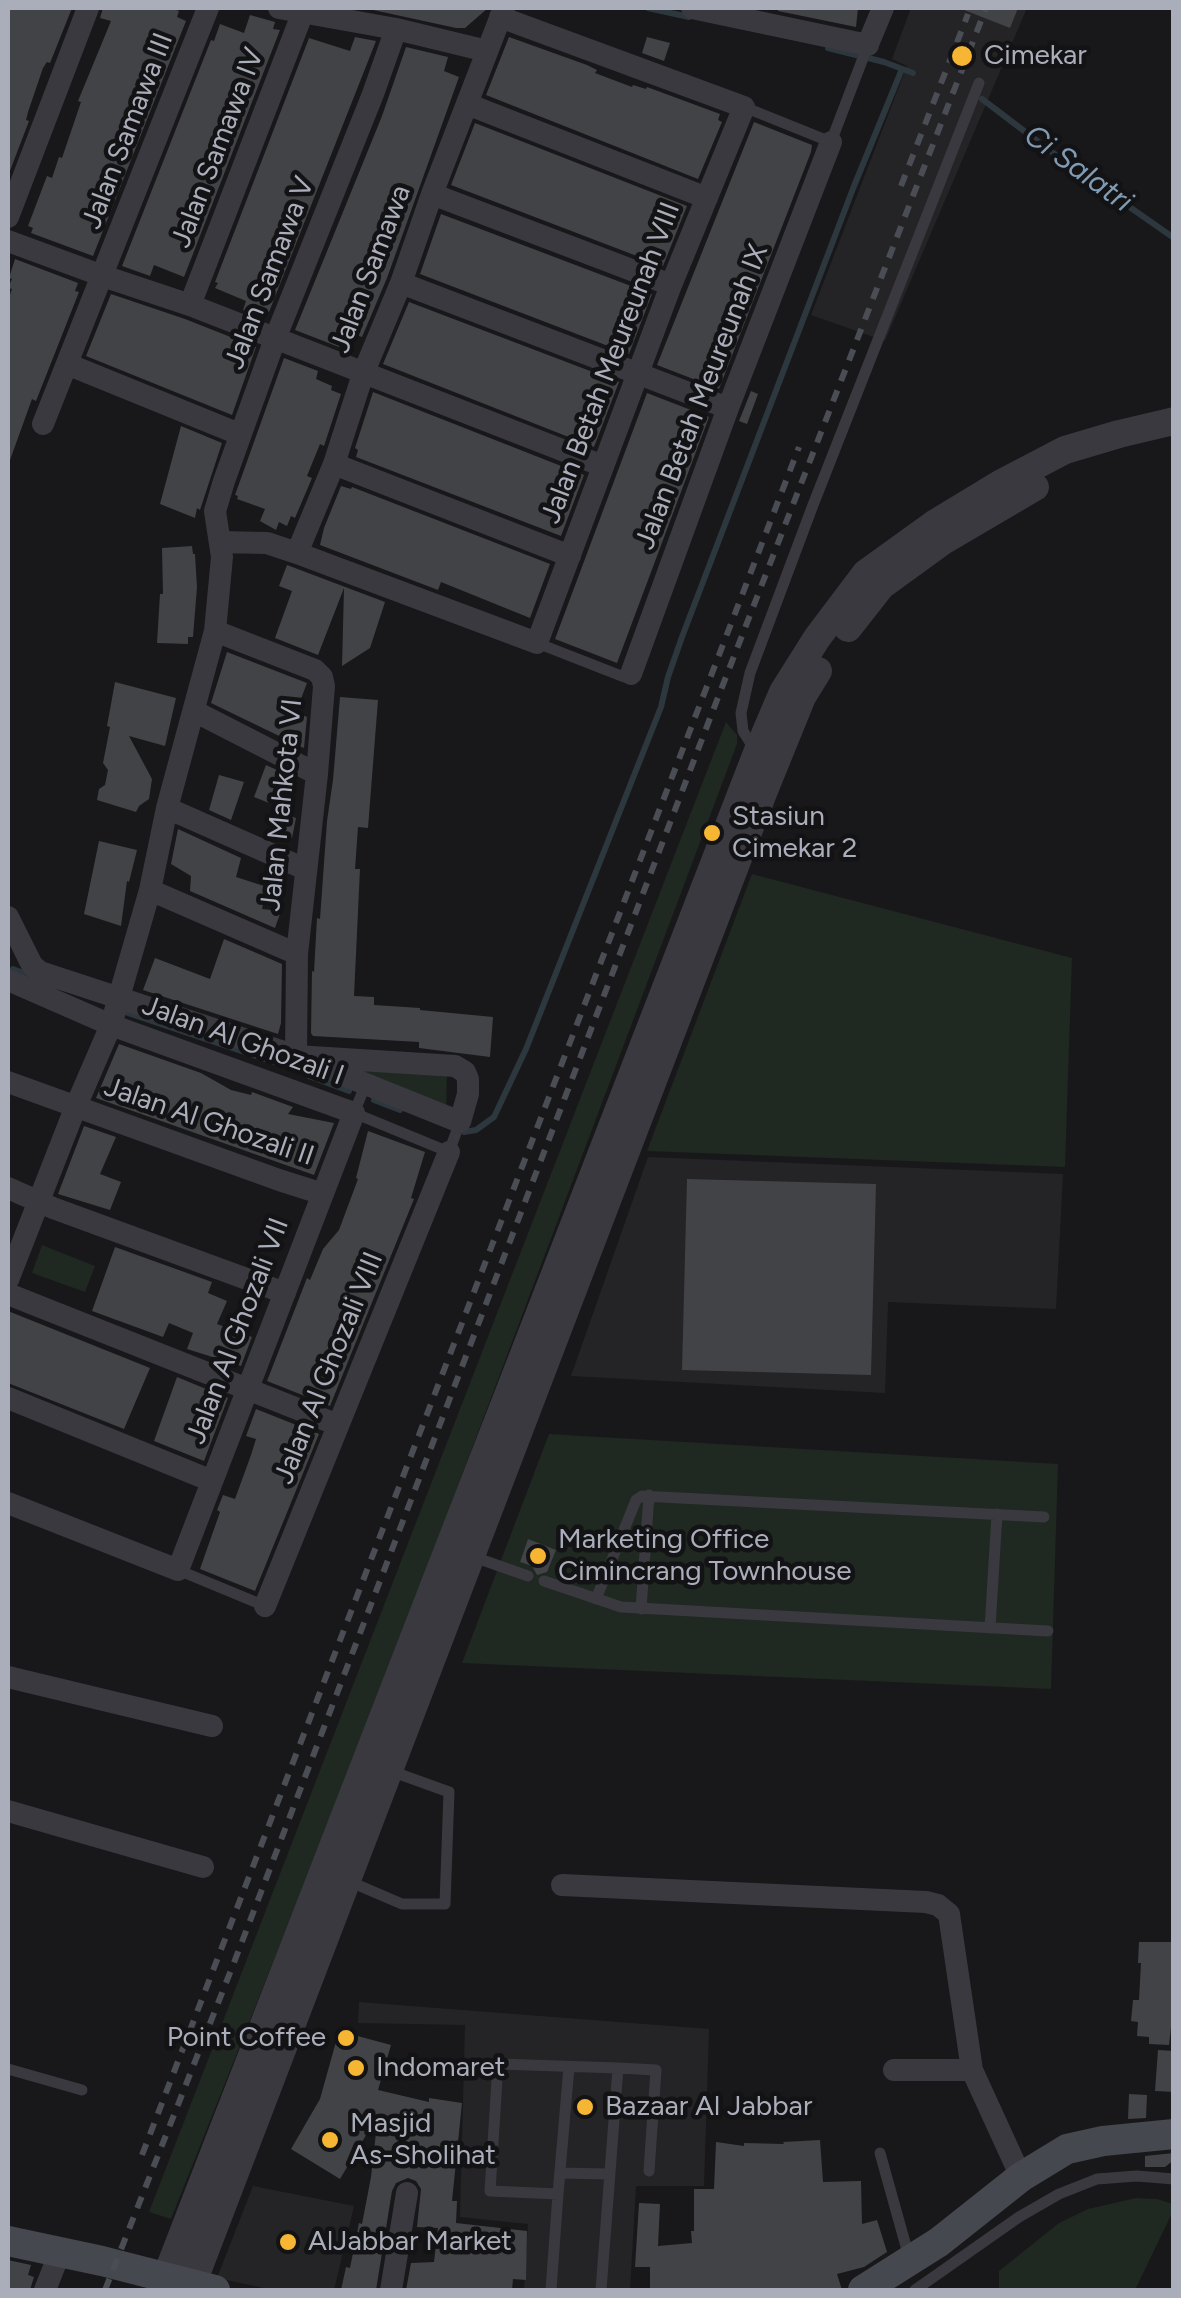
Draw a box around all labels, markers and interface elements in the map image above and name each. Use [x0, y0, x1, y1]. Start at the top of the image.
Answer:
street label: Jalan Samawa III [75, 29, 181, 233]
place label: Cimekar [984, 39, 1087, 73]
marker: Cimekar [949, 43, 975, 69]
street label: Jalan Samawa IV [165, 44, 271, 252]
water label: Ci Salatri [1017, 118, 1139, 220]
street label: Jalan Samawa V [218, 172, 322, 374]
street label: Jalan Samawa [324, 180, 418, 358]
street label: Jalan Betah Meureunah VIII [534, 198, 688, 528]
street label: Jalan Betah Meureunah IX [628, 240, 776, 554]
street label: Jalan Mahkota VI [254, 697, 310, 913]
place label: Stasiun Cimekar 2 [732, 800, 857, 866]
marker: Stasiun Cimekar 2 [701, 822, 723, 844]
street label: Jalan Al Ghozali I [138, 989, 348, 1093]
street label: Jalan Al Ghozali II [100, 1070, 318, 1174]
street label: Jalan Al Ghozali VII [179, 1213, 297, 1449]
street label: Jalan Al Ghozali VIII [267, 1247, 391, 1489]
place label: Marketing Office Cimincrang Townhouse [558, 1523, 851, 1589]
marker: Marketing Office Cimincrang Townhouse [527, 1545, 549, 1567]
place label: Point Coffee [167, 2021, 326, 2055]
marker: Point Coffee [335, 2027, 357, 2049]
place label: Indomaret [376, 2051, 505, 2085]
marker: Indomaret [345, 2057, 367, 2079]
place label: Bazaar Al Jabbar [605, 2090, 812, 2124]
marker: Bazaar Al Jabbar [574, 2096, 596, 2118]
place label: Masjid As-Sholihat [350, 2107, 496, 2173]
marker: Masjid As-Sholihat [319, 2129, 341, 2151]
place label: AlJabbar Market [308, 2225, 512, 2259]
marker: AlJabbar Market [277, 2231, 299, 2253]

